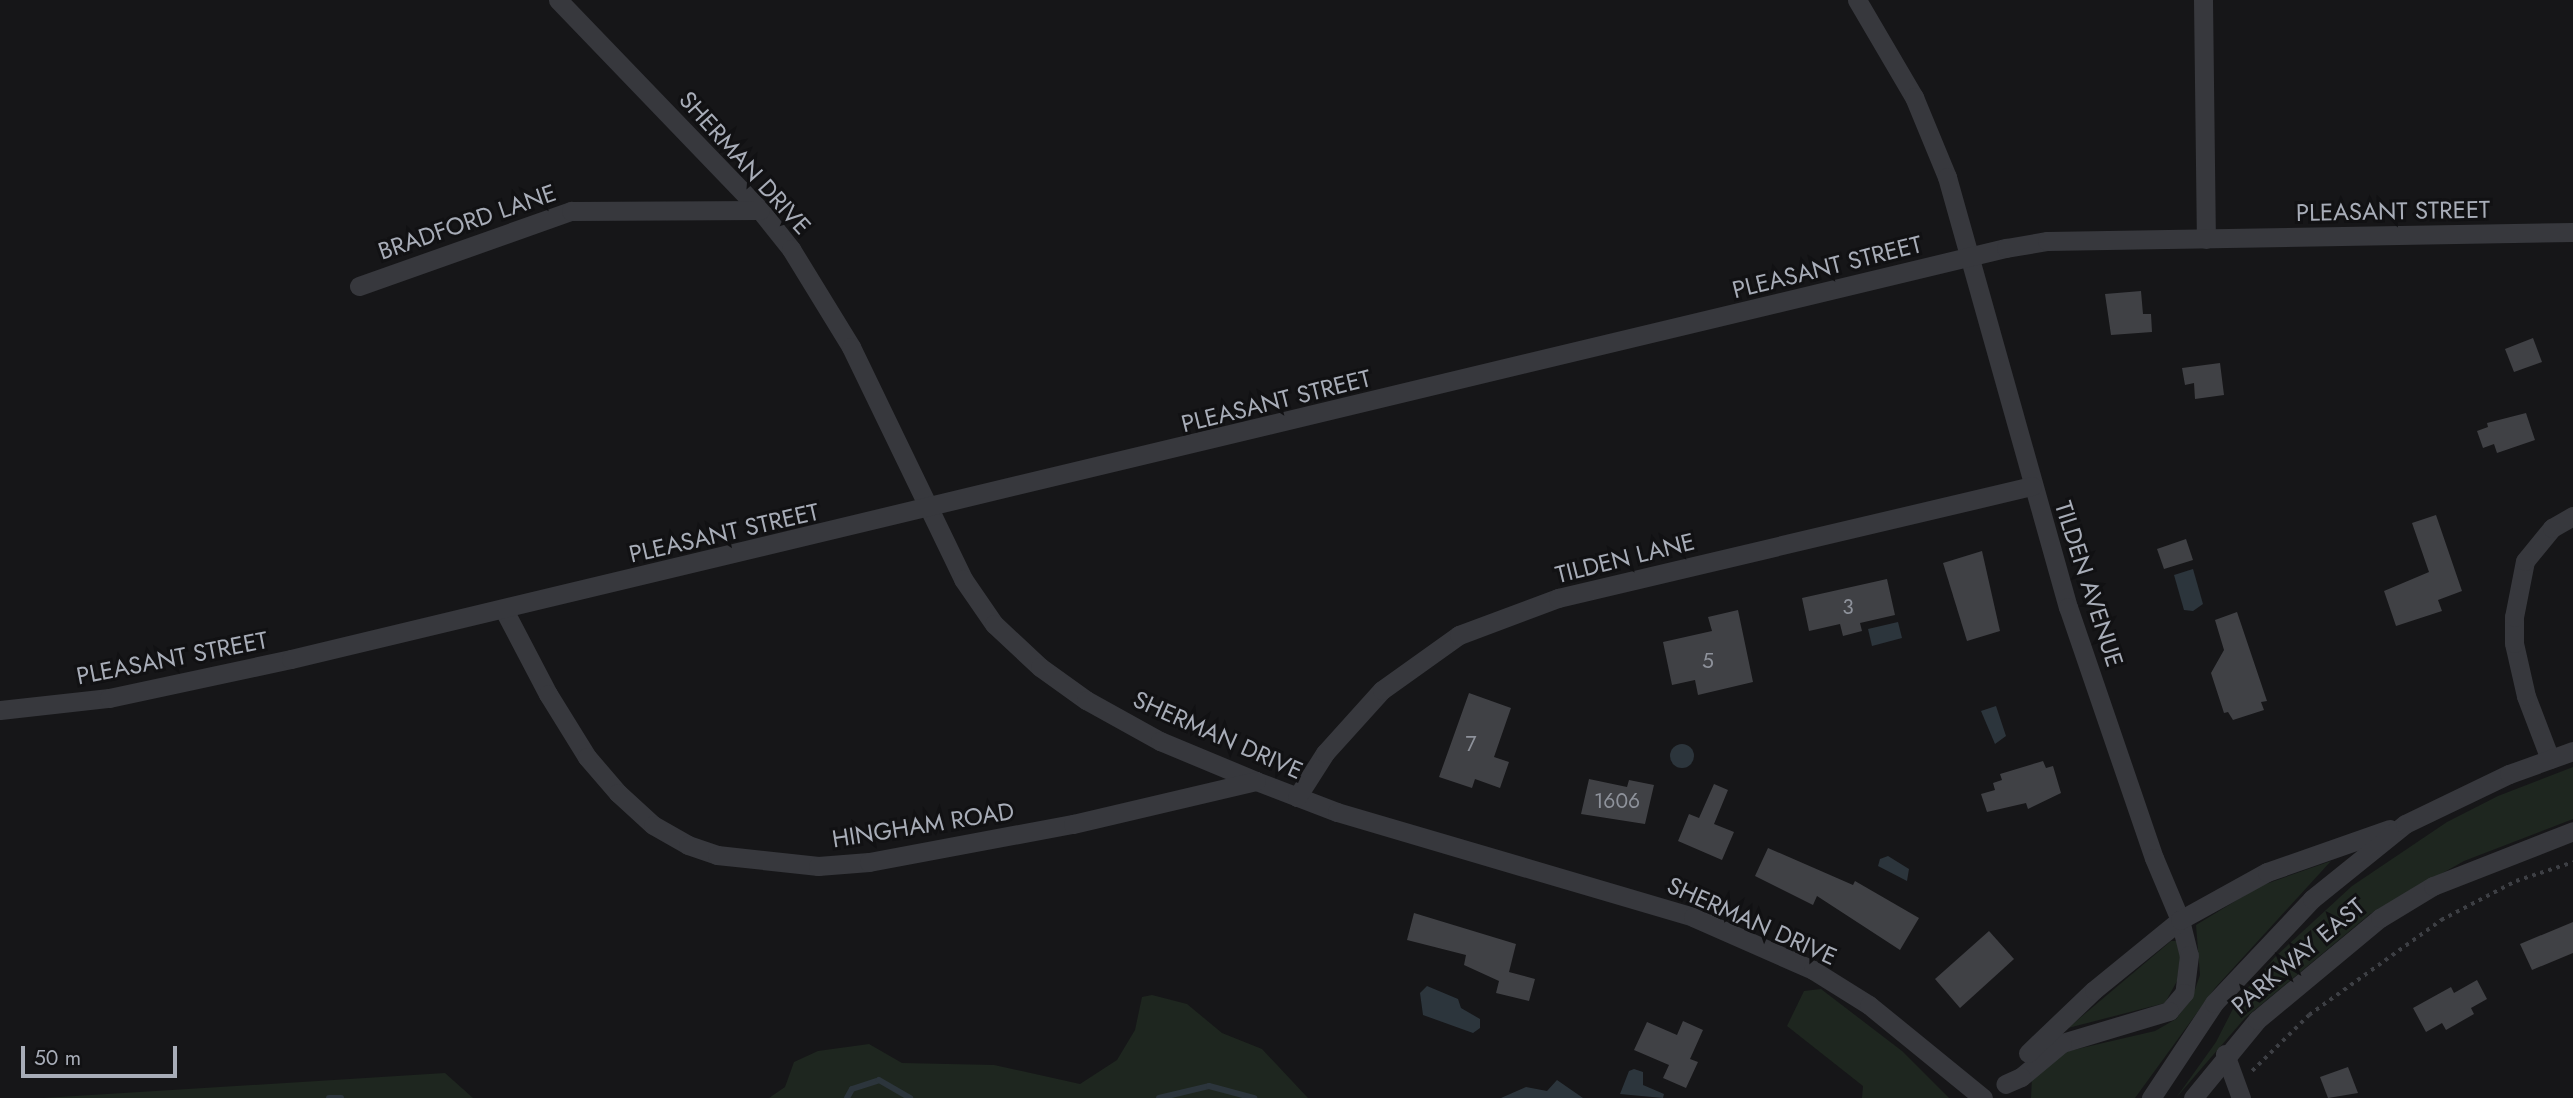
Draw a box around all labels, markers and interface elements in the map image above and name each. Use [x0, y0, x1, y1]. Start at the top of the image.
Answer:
street label: SHERMAN DRIVE [673, 85, 817, 241]
street label: BRADFORD LANE [374, 178, 560, 266]
street label: PLEASANT STREET [2296, 195, 2490, 227]
street label: PLEASANT STREET [1729, 230, 1925, 304]
street label: PLEASANT STREET [1178, 364, 1374, 438]
street label: PLEASANT STREET [626, 497, 822, 569]
street label: TILDEN AVENUE [2049, 498, 2129, 670]
street label: TILDEN LANE [1552, 527, 1698, 589]
house number: 3 [1842, 594, 1854, 620]
street label: PLEASANT STREET [74, 625, 270, 691]
house number: 5 [1702, 648, 1714, 674]
street label: SHERMAN DRIVE [1129, 685, 1307, 785]
house number: 7 [1465, 731, 1477, 757]
house number: 1606 [1594, 788, 1640, 814]
street label: HINGHAM ROAD [830, 796, 1016, 854]
street label: SHERMAN DRIVE [1663, 871, 1841, 971]
street label: PARKWAY EAST [2226, 892, 2370, 1020]
scale bar [24, 1032, 180, 1076]
text: 50 m [34, 1043, 81, 1073]

